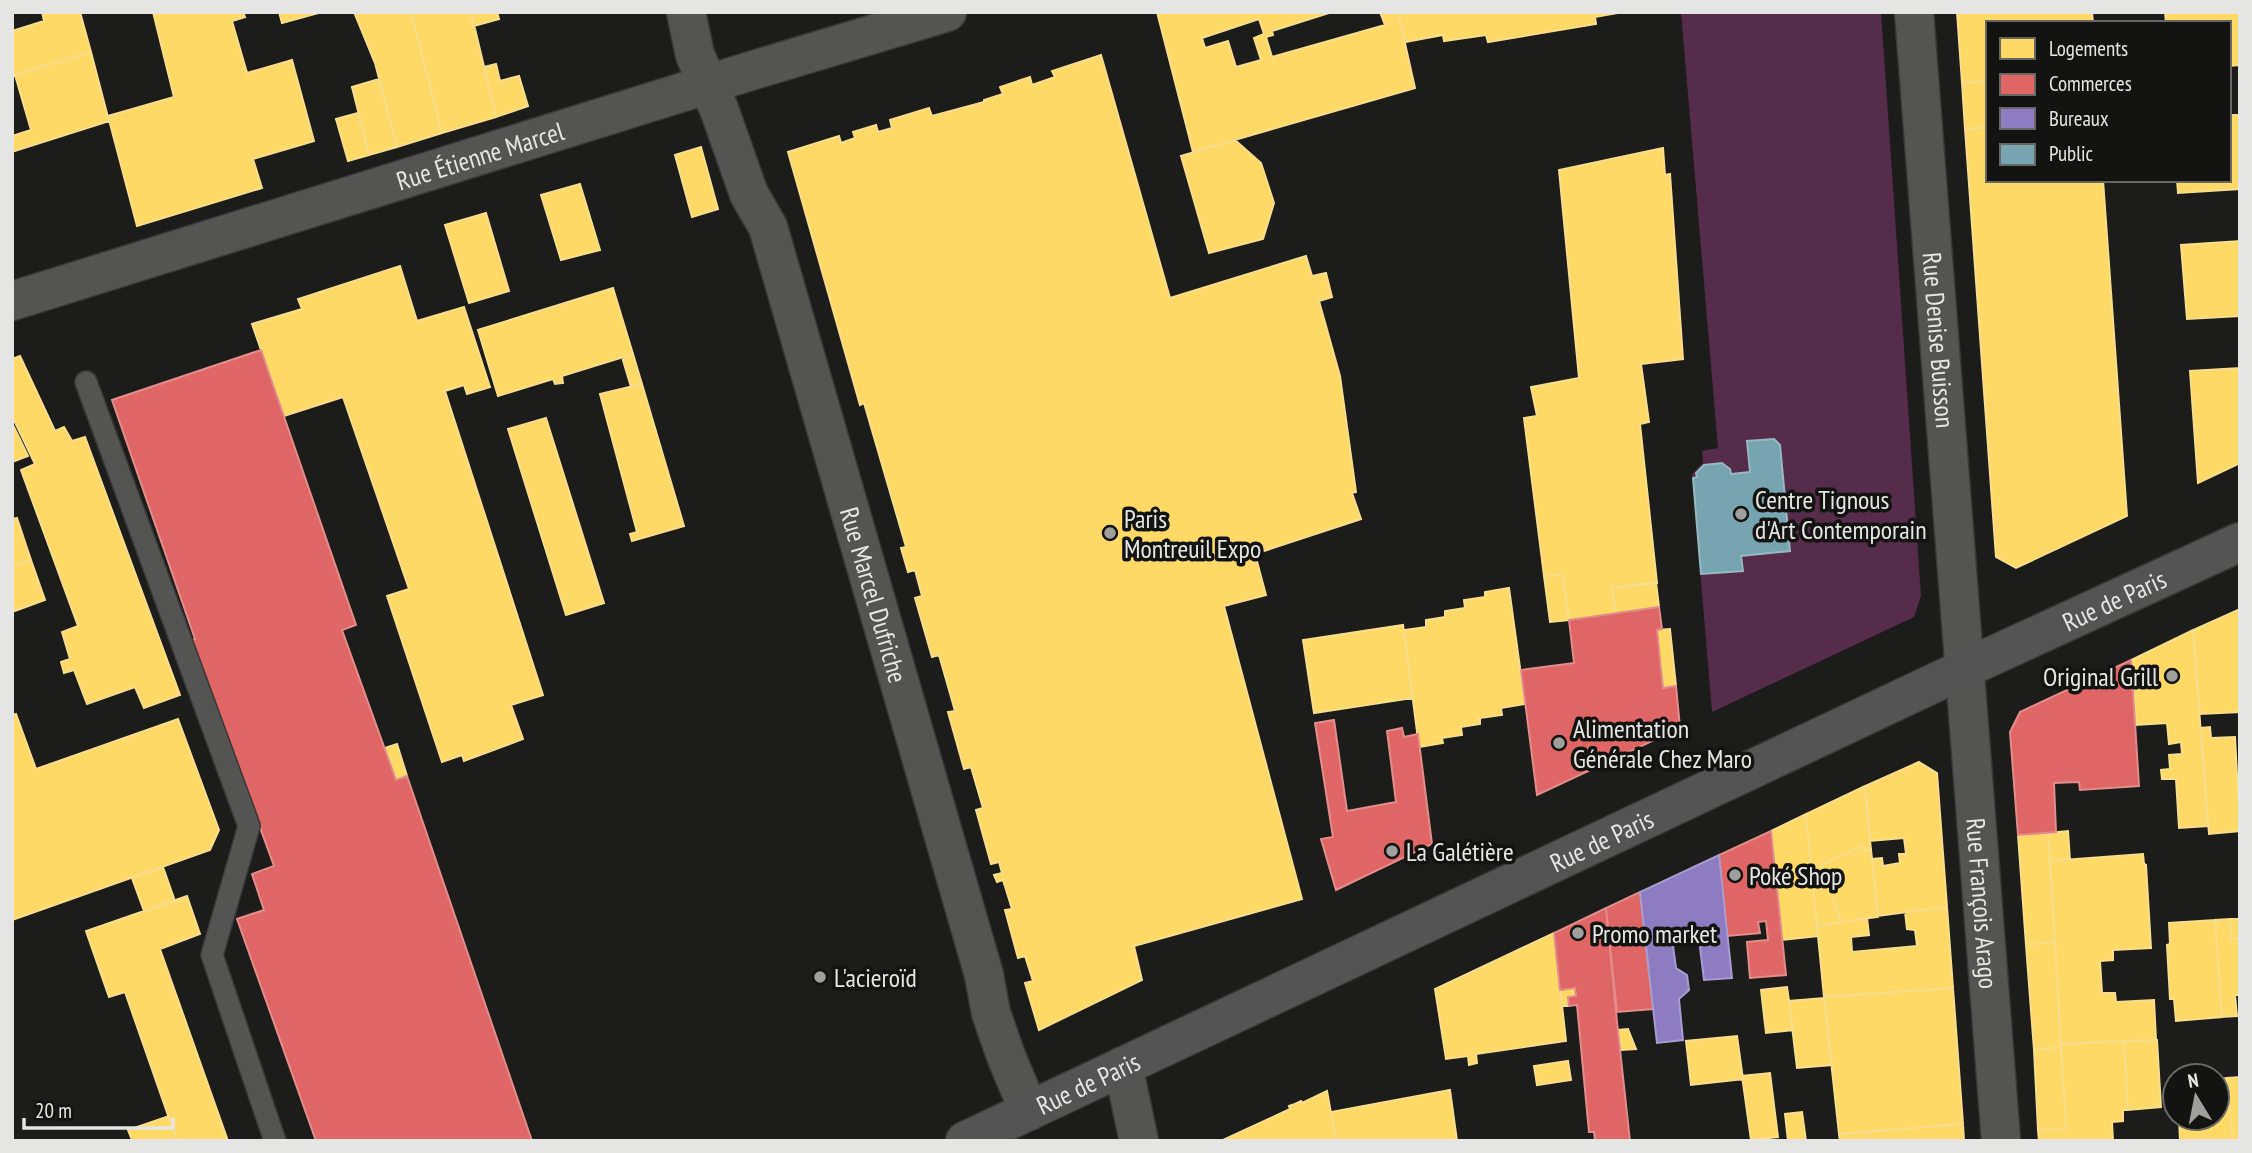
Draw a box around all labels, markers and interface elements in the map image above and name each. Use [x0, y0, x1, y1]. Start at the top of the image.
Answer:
legend [1986, 21, 2231, 182]
text: Logements [2049, 35, 2128, 62]
text: Commerces [2049, 70, 2132, 97]
text: Bureaux [2049, 105, 2109, 132]
street label: Rue Étienne Marcel [392, 114, 568, 197]
text: Public [2049, 140, 2094, 167]
street label: Rue Denise Buisson [1916, 251, 1962, 429]
place label: Centre Tignous d'Art Contemporain [1755, 483, 1927, 546]
place label: Paris Montreuil Expo [1124, 502, 1261, 565]
street label: Rue Marcel Dufriche [833, 503, 915, 686]
marker: Centre Tignous d'Art Contemporain [1733, 506, 1749, 522]
marker: Paris Montreuil Expo [1102, 525, 1118, 541]
street label: Rue de Paris [2057, 562, 2171, 638]
place label: Original Grill [2043, 660, 2158, 693]
marker: Original Grill [2164, 668, 2180, 684]
place label: Alimentation Générale Chez Maro [1573, 712, 1752, 775]
marker: Alimentation Générale Chez Maro [1551, 735, 1567, 751]
street label: Rue de Paris [1544, 802, 1659, 879]
street label: Rue François Arago [1960, 817, 2006, 990]
place label: La Galétière [1406, 835, 1514, 868]
marker: La Galétière [1384, 843, 1400, 859]
place label: Poké Shop [1749, 859, 1842, 892]
marker: Poké Shop [1727, 867, 1743, 883]
place label: Promo market [1592, 917, 1717, 950]
marker: Promo market [1570, 925, 1586, 941]
place label: L'acieroïd [834, 961, 917, 994]
marker: L'acieroïd [812, 969, 828, 985]
street label: Rue de Paris [1031, 1044, 1145, 1121]
north arrow [2161, 1062, 2231, 1132]
text: N [2186, 1068, 2200, 1093]
scale bar [24, 1086, 173, 1130]
text: 20 m [35, 1097, 72, 1124]

